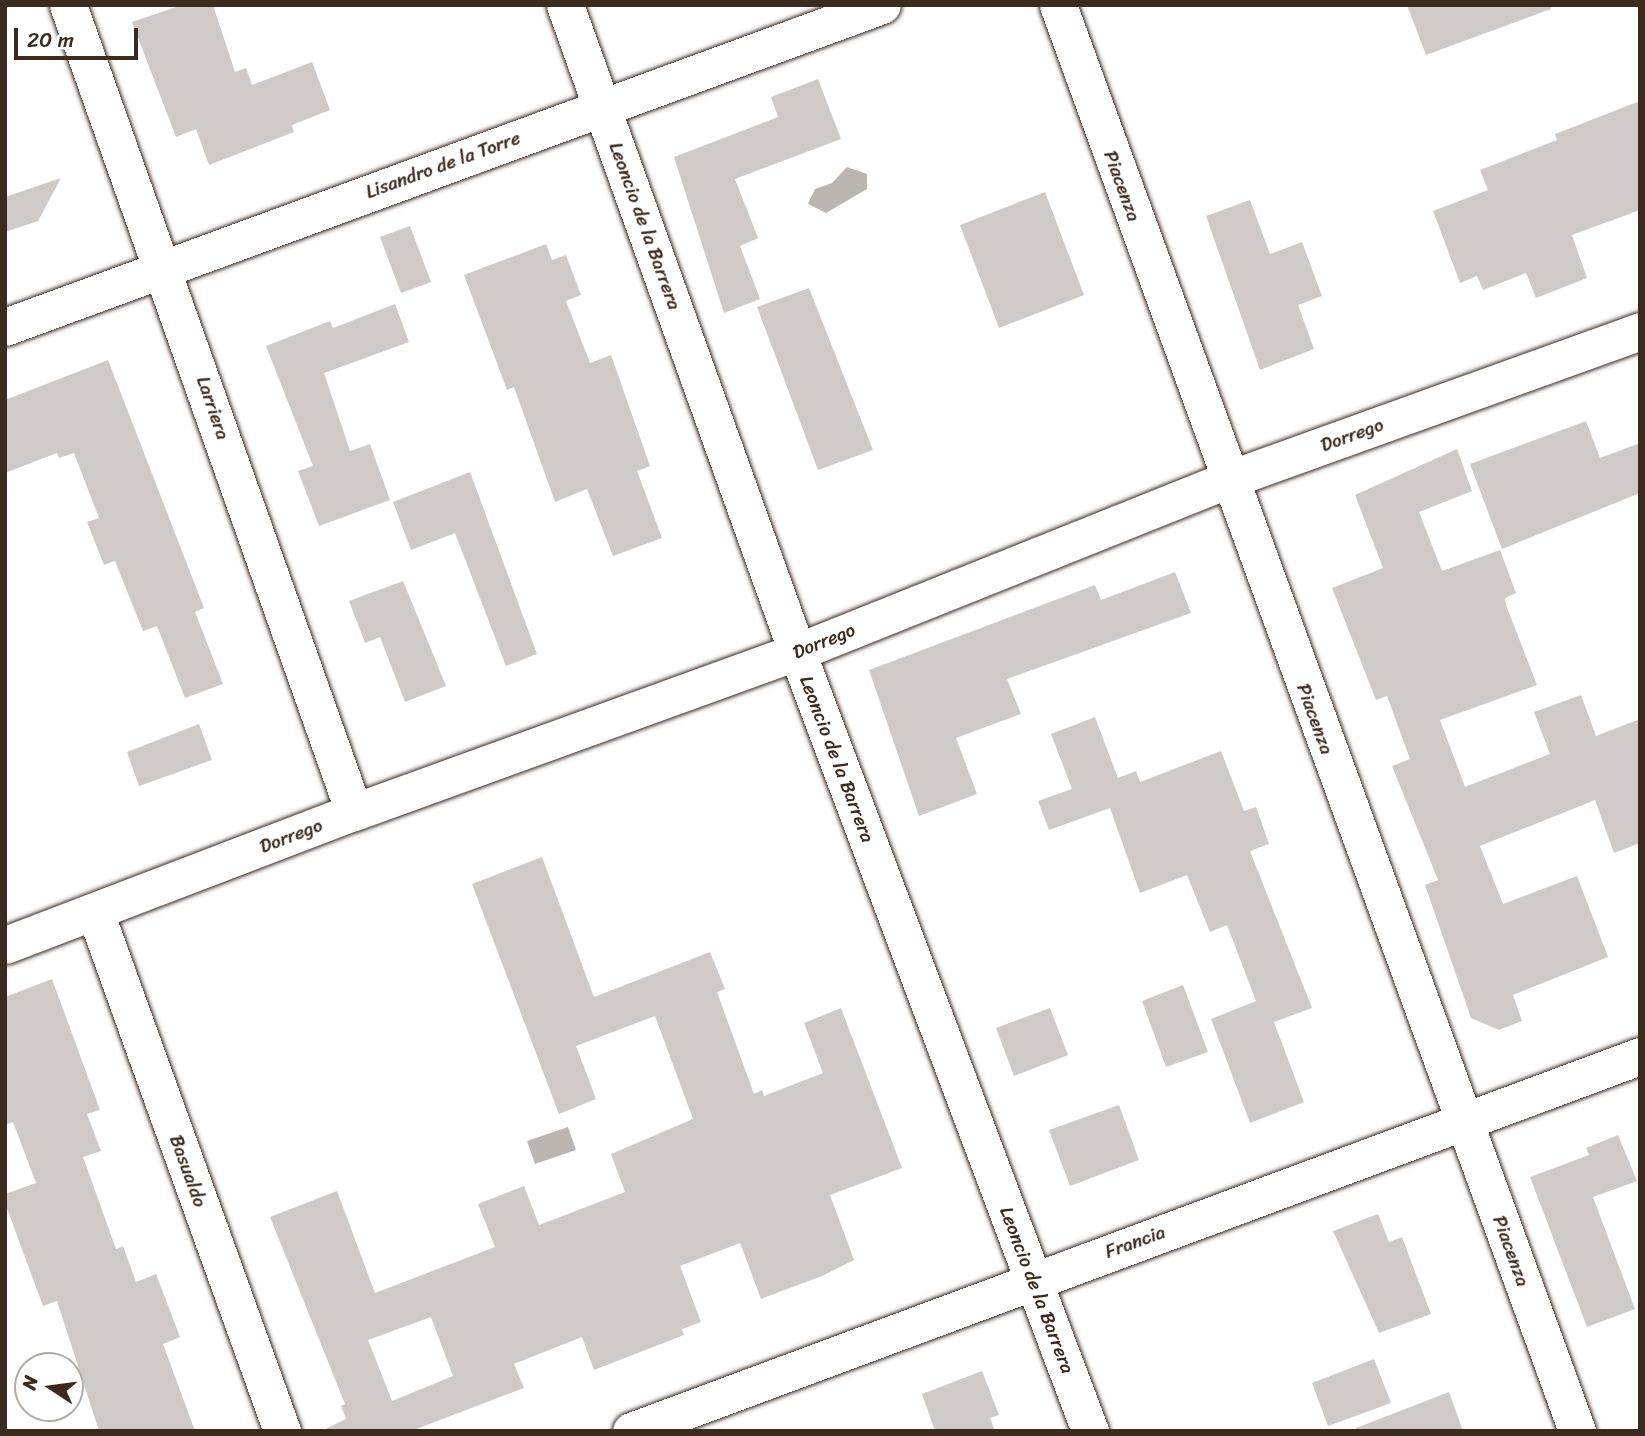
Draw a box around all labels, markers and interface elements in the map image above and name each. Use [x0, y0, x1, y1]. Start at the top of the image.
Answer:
scale bar [18, 14, 142, 58]
text: 20 m [27, 21, 74, 59]
street label: Lisandro de la Torre [362, 126, 524, 204]
street label: Leoncio de la Barrera [604, 139, 686, 313]
street label: Piacenza [1099, 147, 1145, 225]
street label: Larriera [192, 373, 234, 443]
street label: Dorrego [1317, 413, 1387, 457]
street label: Dorrego [789, 618, 859, 664]
street label: Leoncio de la Barrera [795, 672, 879, 846]
street label: Piacenza [1292, 680, 1338, 758]
street label: Dorrego [256, 814, 326, 858]
street label: Basualdo [164, 1132, 212, 1210]
street label: Leoncio de la Barrera [995, 1203, 1079, 1377]
street label: Piacenza [1488, 1212, 1534, 1290]
street label: Francia [1102, 1221, 1168, 1263]
north arrow [14, 1352, 84, 1422]
text: N [12, 1372, 48, 1393]

